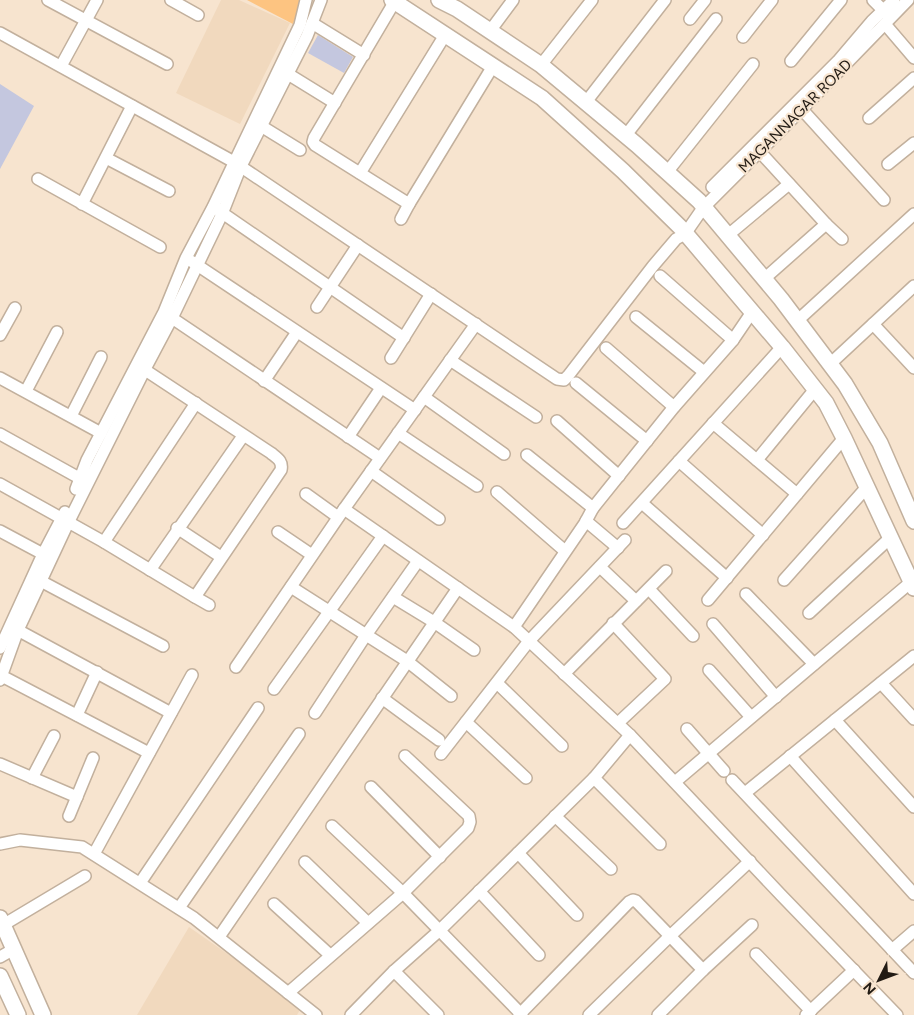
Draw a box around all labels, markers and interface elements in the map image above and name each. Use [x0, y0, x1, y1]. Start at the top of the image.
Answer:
street label: MAGANNAGAR ROAD [735, 56, 855, 176]
north arrow [854, 955, 904, 1005]
text: N [860, 979, 880, 998]

